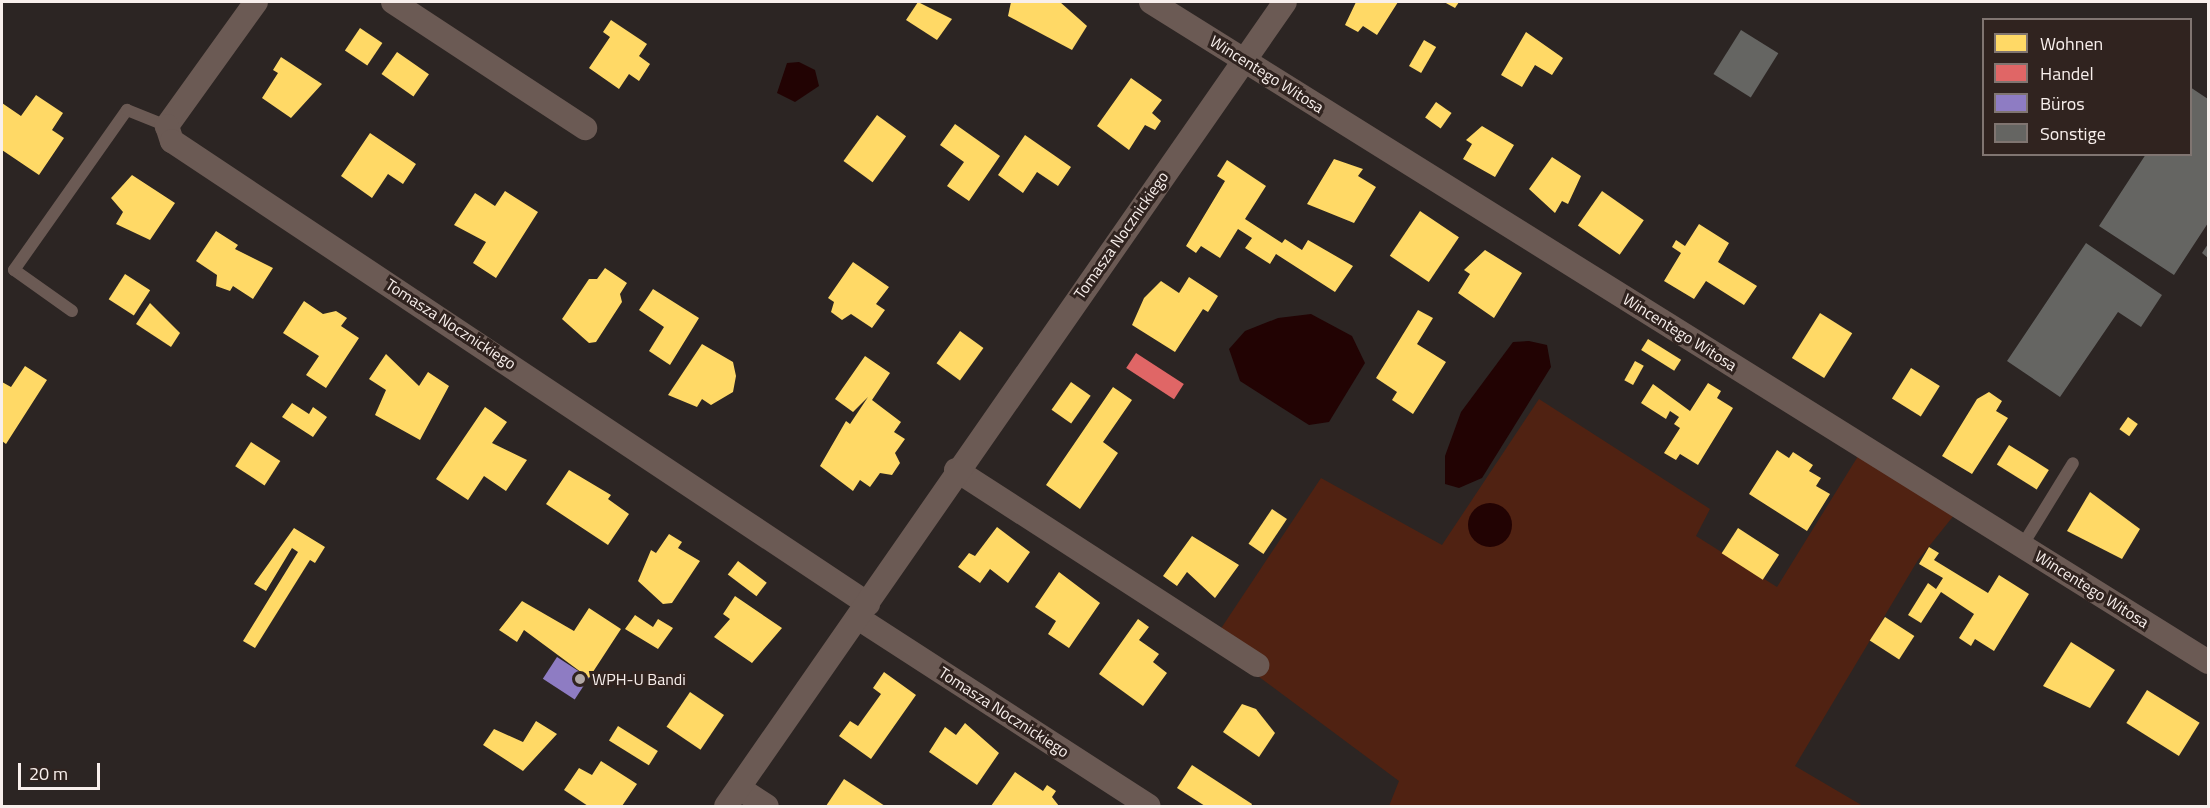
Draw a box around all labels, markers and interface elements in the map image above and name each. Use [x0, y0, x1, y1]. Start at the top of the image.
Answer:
legend [1982, 18, 2192, 156]
text: Wohnen [2040, 30, 2103, 57]
street label: Wincentego Witosa [1206, 31, 1328, 117]
text: Handel [2040, 60, 2094, 87]
text: Büros [2040, 90, 2085, 117]
text: Sonstige [2040, 120, 2106, 147]
street label: Tomasza Nocznickiego [1070, 167, 1172, 303]
street label: Tomasza Nocznickiego [382, 275, 520, 373]
street label: Wincentego Witosa [1619, 289, 1741, 375]
street label: Wincentego Witosa [2031, 546, 2153, 632]
street label: Tomasza Nocznickiego [935, 663, 1073, 761]
place label: WPH-U Bandi [592, 669, 686, 689]
marker: WPH-U Bandi [573, 672, 587, 686]
scale bar [21, 751, 104, 789]
text: 20 m [29, 760, 68, 787]

